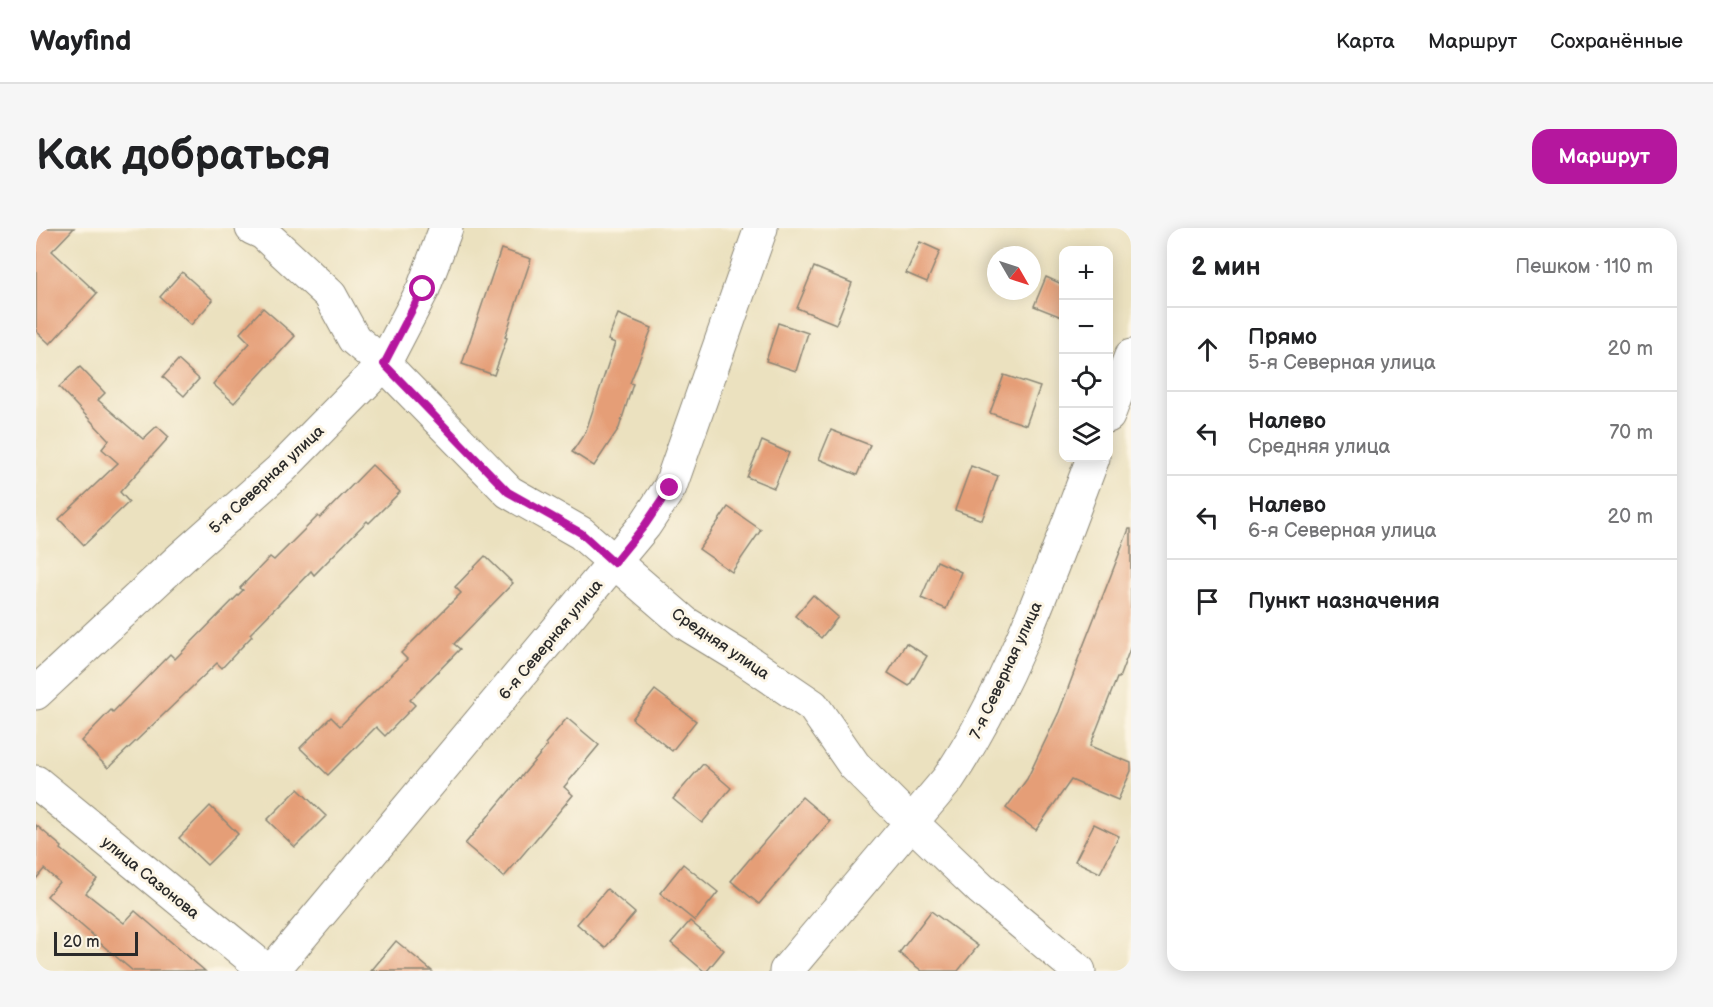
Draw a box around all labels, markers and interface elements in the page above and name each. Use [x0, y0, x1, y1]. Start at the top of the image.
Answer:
text: Wayfind [30, 25, 131, 58]
text: Карта [1336, 29, 1395, 54]
text: Маршрут [1428, 29, 1517, 54]
text: Сохранённые [1550, 29, 1683, 54]
button: Маршрут [1532, 129, 1677, 184]
text: Как добраться [36, 131, 331, 182]
north arrow [987, 246, 1041, 300]
map controls [1059, 246, 1113, 462]
button: + [1059, 246, 1113, 300]
text: 2 мин [1191, 252, 1261, 283]
text: Пешком · 110 m [1515, 255, 1653, 279]
route start [409, 275, 435, 301]
button: − [1059, 300, 1113, 354]
text: Прямо [1248, 324, 1317, 351]
icon: ahead [1191, 333, 1224, 366]
text: 20 m [1608, 337, 1653, 361]
text: 5-я Северная улица [1248, 351, 1436, 375]
button: locate [1059, 354, 1113, 408]
button: layers [1059, 408, 1113, 462]
text: Налево [1248, 408, 1326, 435]
icon: left [1191, 417, 1224, 450]
text: 70 m [1609, 421, 1653, 445]
street label: 5-я Северная улица [206, 422, 329, 538]
text: Средняя улица [1248, 435, 1390, 459]
route end [656, 474, 682, 500]
text: Налево [1248, 492, 1326, 519]
icon: left [1191, 501, 1224, 534]
text: 20 m [1608, 505, 1653, 529]
text: 6-я Северная улица [1248, 519, 1437, 543]
street label: 6-я Северная улица [495, 576, 607, 704]
icon: arrive [1191, 585, 1224, 618]
text: Пункт назначения [1248, 588, 1440, 615]
street label: 7-я Северная улица [966, 599, 1047, 742]
street label: Средняя улица [668, 605, 773, 684]
street label: улица Сазонова [97, 833, 203, 924]
scale bar [54, 929, 138, 956]
text: 20 m [63, 933, 99, 952]

